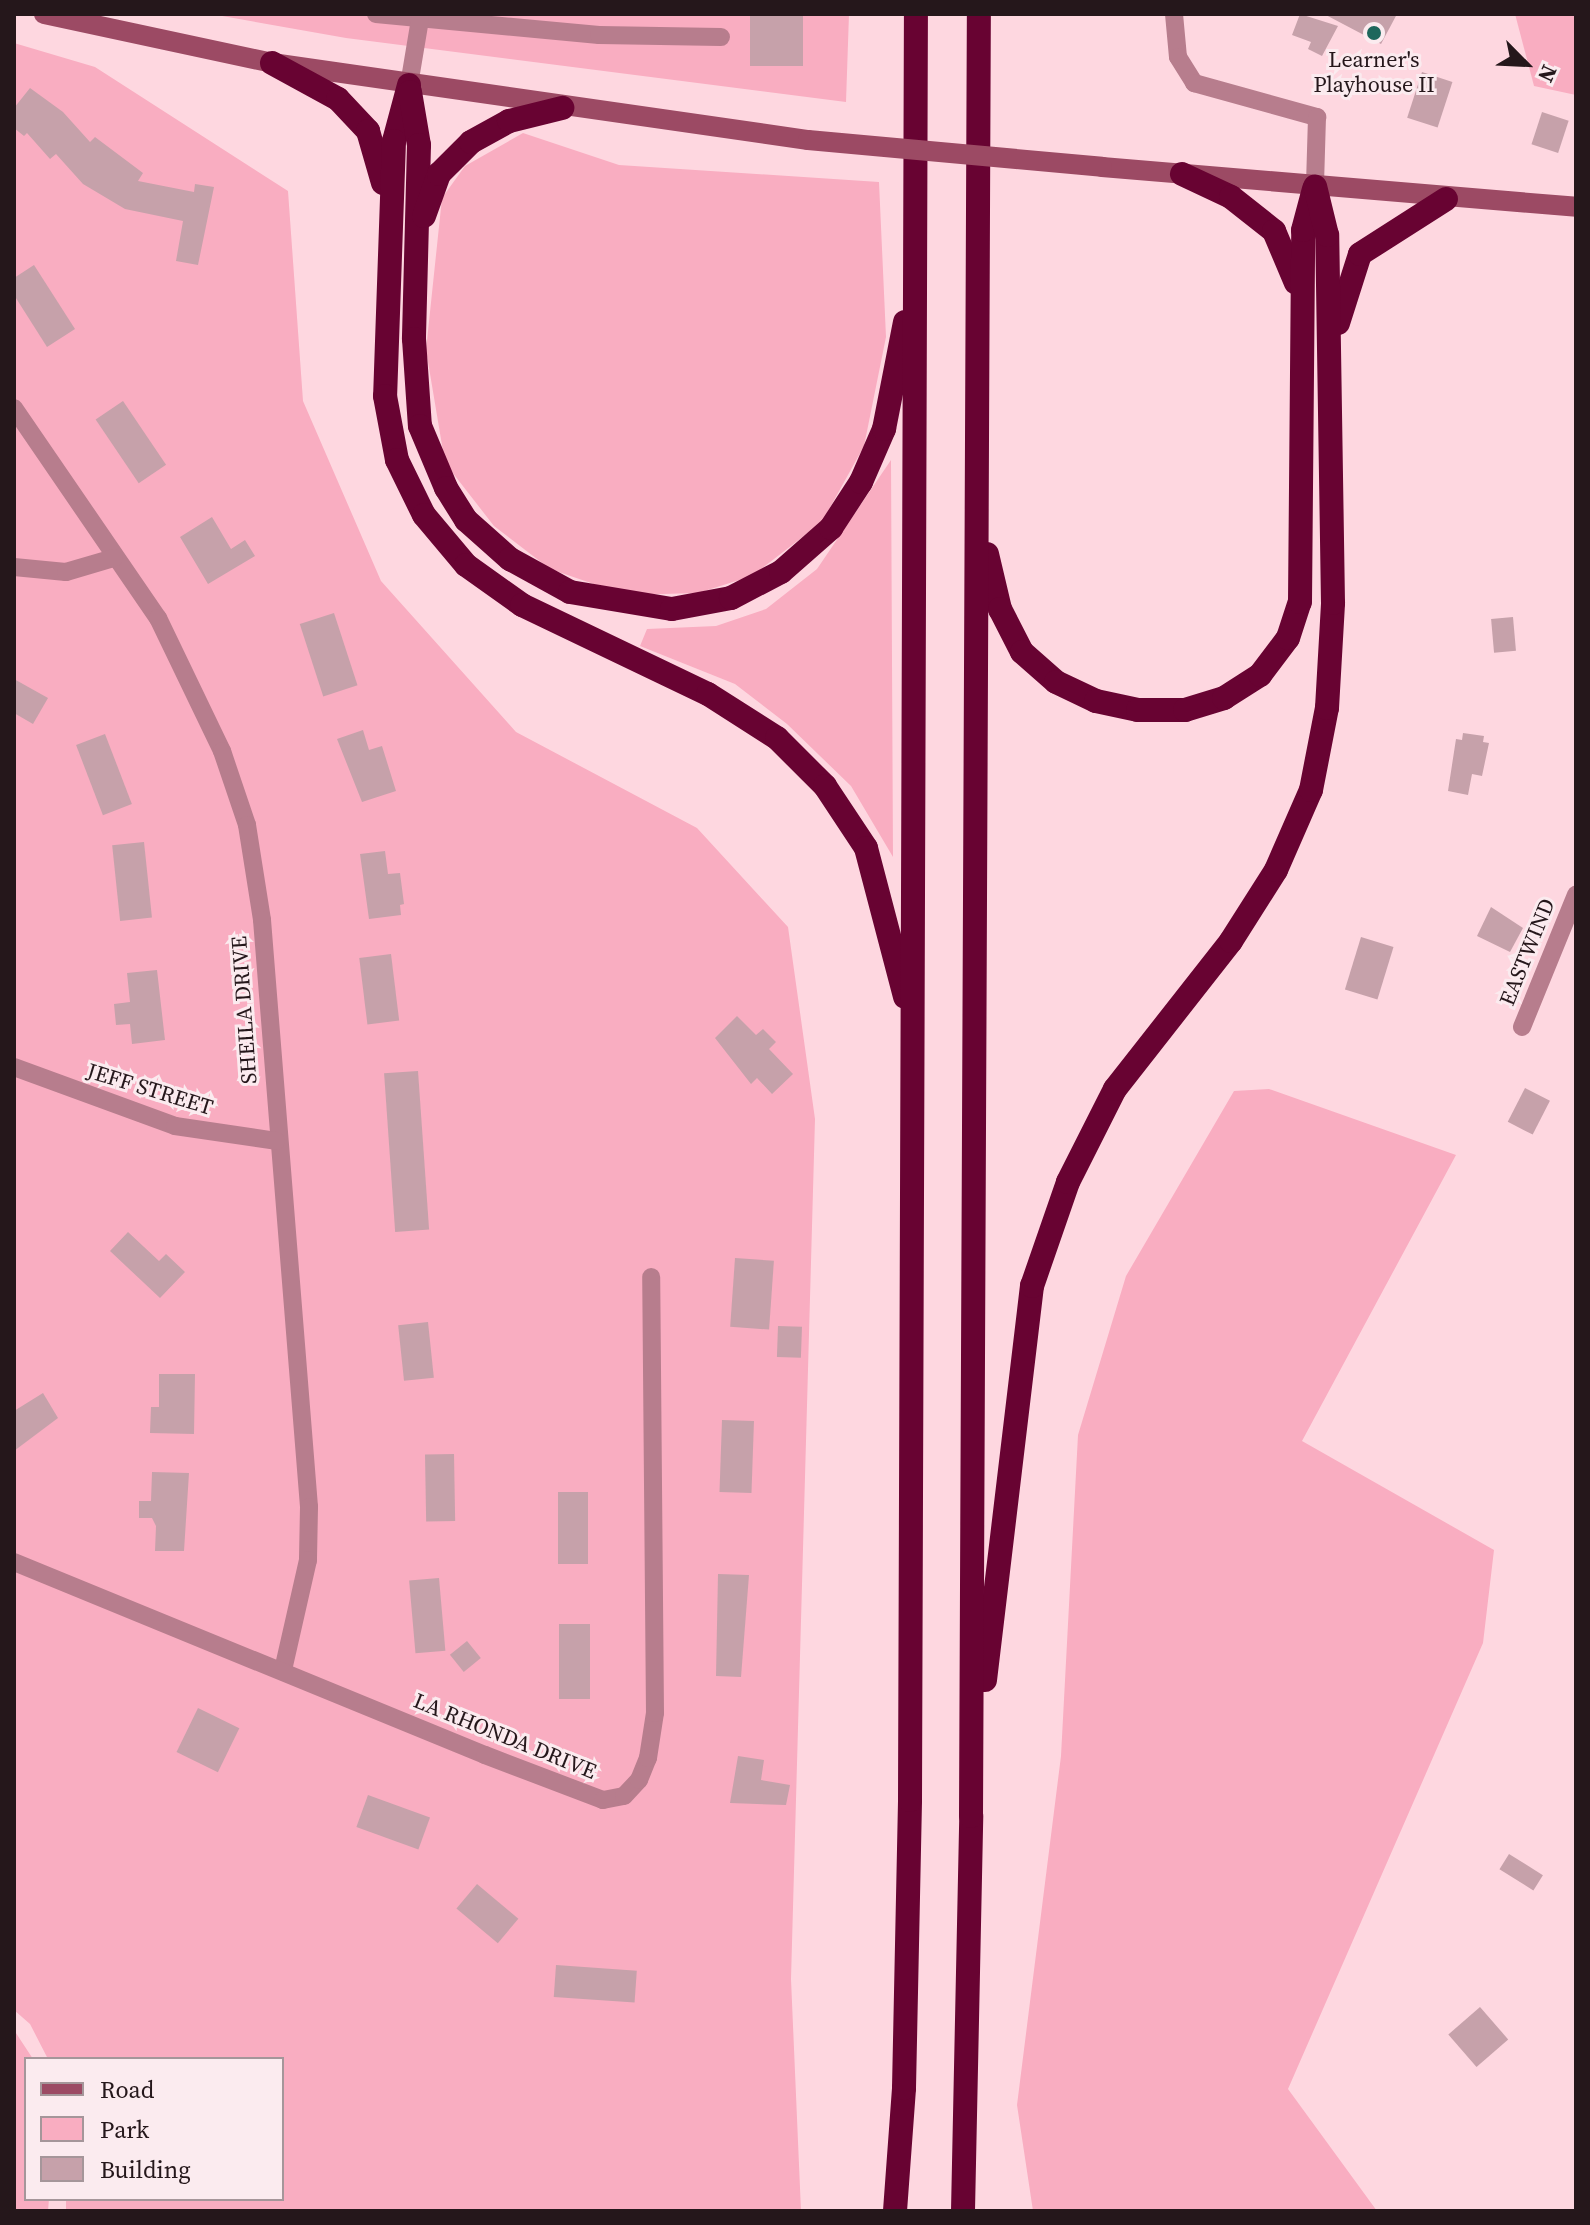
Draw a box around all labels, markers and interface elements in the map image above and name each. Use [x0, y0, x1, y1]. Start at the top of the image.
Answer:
marker: Learner's Playhouse II [1365, 24, 1383, 42]
north arrow [1486, 24, 1566, 104]
place label: Learner's Playhouse II [1313, 46, 1435, 98]
text: N [1531, 60, 1565, 87]
street label: EASTWIND [1494, 895, 1560, 1009]
street label: SHEILA DRIVE [226, 935, 262, 1085]
street label: JEFF STREET [84, 1057, 216, 1121]
street label: LA RHONDA DRIVE [410, 1687, 600, 1785]
legend [24, 2057, 284, 2201]
text: Road [100, 2073, 154, 2106]
text: Park [100, 2113, 149, 2146]
text: Building [100, 2153, 191, 2186]

